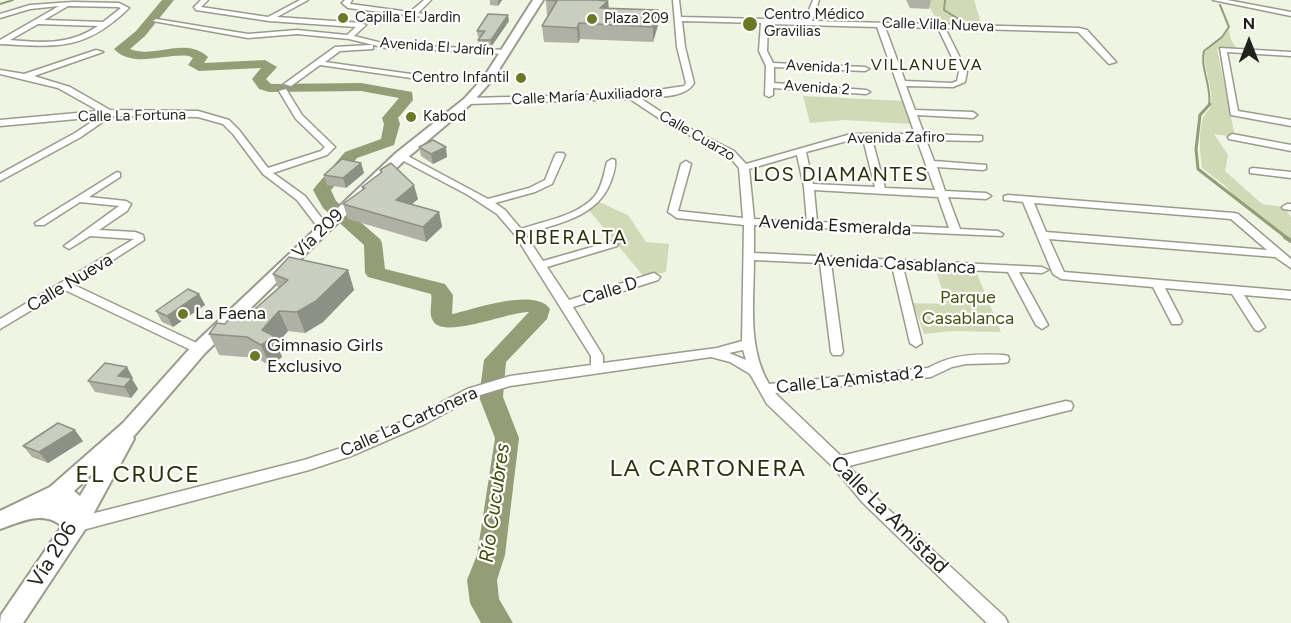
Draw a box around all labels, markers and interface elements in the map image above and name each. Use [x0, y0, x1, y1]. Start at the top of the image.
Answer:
place label: Centro Médico Gravilias [764, 6, 864, 41]
place label: Capilla El Jardìn [355, 9, 461, 27]
place label: Plaza 209 [604, 10, 669, 28]
marker: Capilla El Jardìn [336, 11, 350, 25]
marker: Plaza 209 [585, 12, 599, 26]
north arrow [1219, 12, 1279, 72]
street label: Calle Villa Nueva [882, 14, 994, 36]
text: N [1243, 14, 1255, 33]
marker: Centro Médico Gravilias [741, 15, 759, 33]
street label: Avenida El Jardín [379, 34, 495, 60]
district label: VILLANUEVA [871, 55, 983, 75]
street label: Avenida 1 [786, 56, 850, 78]
place label: Centro Infantil [412, 69, 509, 87]
marker: Centro Infantil [514, 71, 528, 85]
street label: Avenida 2 [783, 77, 851, 99]
street label: Calle María Auxiliadora [511, 83, 663, 109]
street label: Calle La Fortuna [78, 106, 186, 126]
street label: Calle Cuarzo [656, 107, 738, 165]
place label: Kabod [423, 108, 466, 126]
marker: Kabod [404, 110, 418, 124]
street label: Avenida Zafiro [847, 128, 945, 148]
district label: LOS DIAMANTES [753, 163, 929, 187]
street label: Vía 209 [288, 205, 348, 263]
street label: Avenida Esmeralda [758, 211, 912, 241]
district label: RIBERALTA [514, 226, 628, 250]
street label: Calle Nueva [23, 249, 117, 317]
street label: Avenida Casablanca [814, 249, 976, 279]
street label: Calle D [580, 272, 640, 310]
park label: Parque Casablanca [922, 287, 1014, 330]
place label: La Faena [195, 303, 266, 325]
marker: La Faena [176, 307, 190, 321]
place label: Gimnasio Girls Exclusivo [267, 335, 383, 378]
marker: Gimnasio Girls Exclusivo [248, 349, 262, 363]
street label: Calle La Amistad 2 [775, 362, 925, 398]
street label: Calle La Cartonera [337, 382, 481, 462]
water label: Río Cucubres [475, 442, 515, 564]
street label: Calle La Amistad [825, 451, 953, 579]
district label: LA CARTONERA [609, 455, 807, 483]
district label: EL CRUCE [75, 461, 201, 489]
street label: Vía 206 [23, 518, 83, 592]

